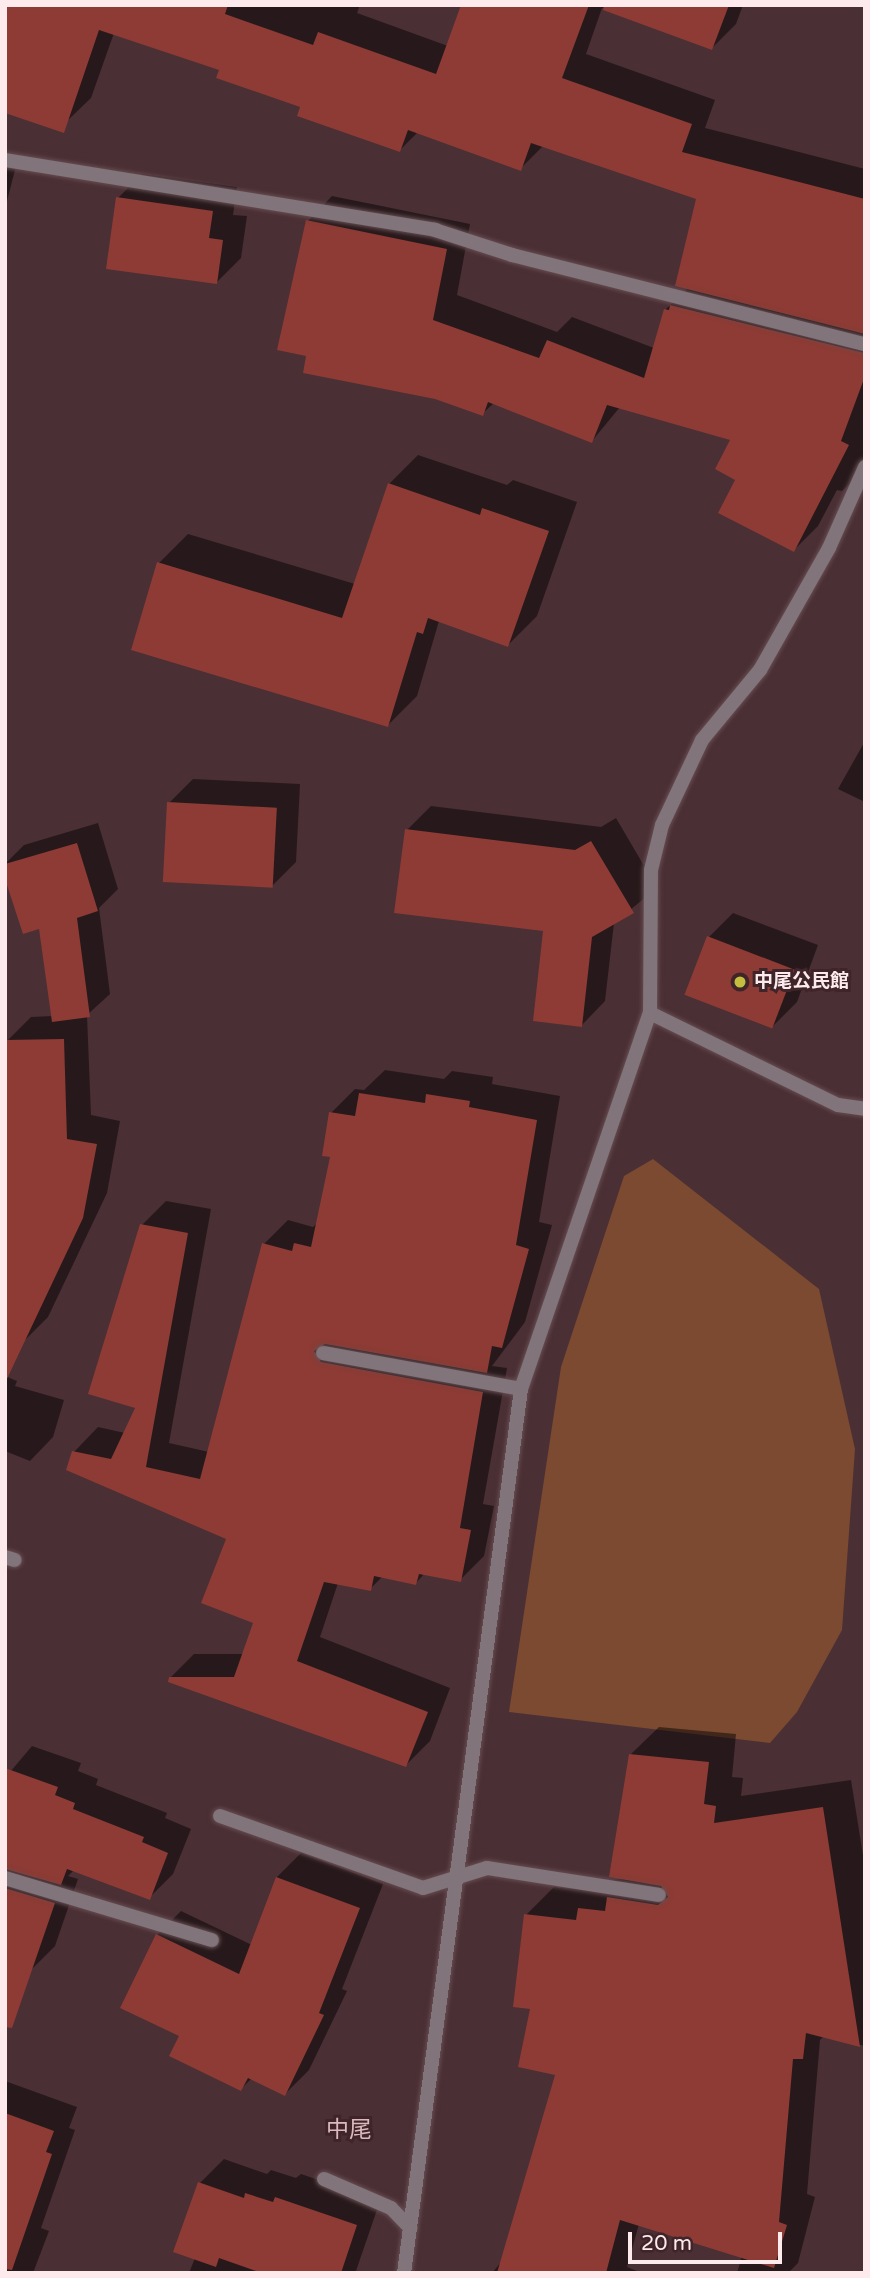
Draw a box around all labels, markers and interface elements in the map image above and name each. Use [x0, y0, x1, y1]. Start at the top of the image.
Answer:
place label: 中尾公民館 [754, 971, 849, 993]
marker: 中尾公民館 [732, 974, 748, 990]
district label: 中尾 [326, 2116, 372, 2144]
scale bar [632, 2218, 786, 2262]
text: 20 m [641, 2231, 692, 2256]

